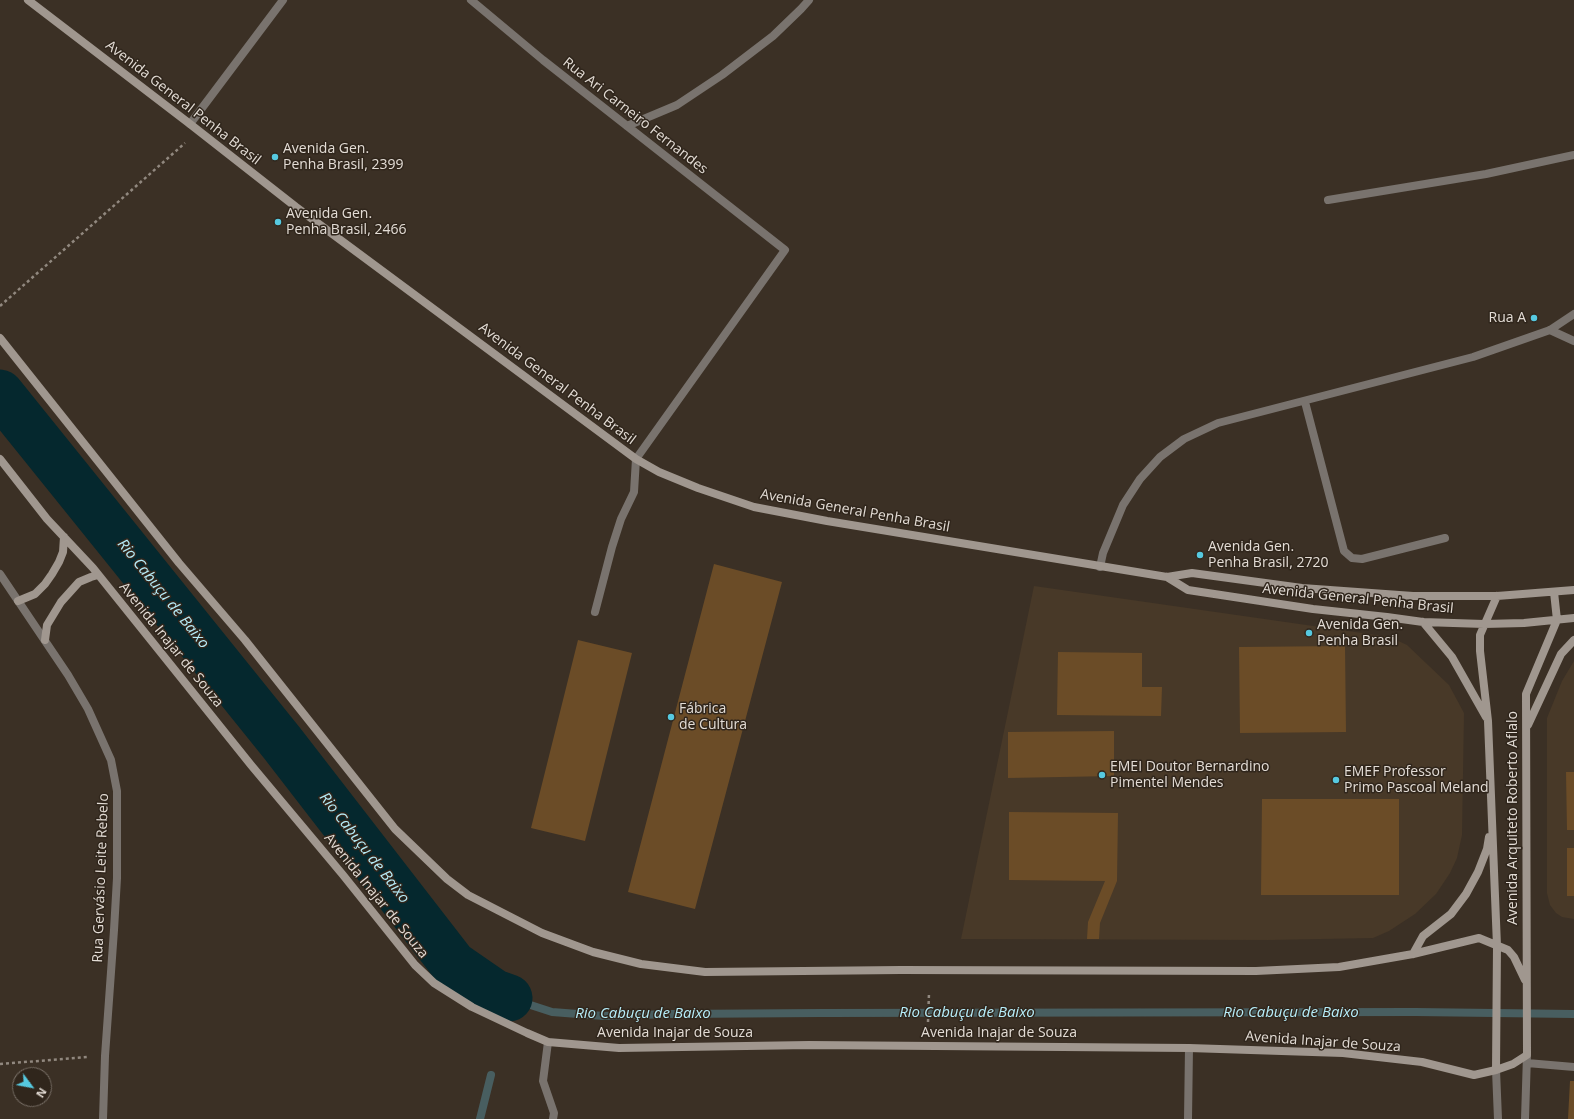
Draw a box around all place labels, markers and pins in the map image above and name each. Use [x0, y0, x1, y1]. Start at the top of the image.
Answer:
place label: Avenida Gen. Penha Brasil, 2399 [283, 141, 403, 174]
marker: Avenida Gen. Penha Brasil, 2399 [270, 152, 280, 162]
place label: Avenida Gen. Penha Brasil, 2466 [286, 206, 406, 238]
marker: Avenida Gen. Penha Brasil, 2466 [273, 217, 283, 227]
place label: Rua A [1489, 310, 1526, 326]
marker: Rua A [1529, 313, 1539, 323]
place label: Avenida Gen. Penha Brasil, 2720 [1208, 539, 1328, 572]
marker: Avenida Gen. Penha Brasil, 2720 [1195, 550, 1205, 560]
place label: Avenida Gen. Penha Brasil [1317, 617, 1403, 650]
marker: Avenida Gen. Penha Brasil [1304, 628, 1314, 638]
place label: Fábrica de Cultura [679, 701, 747, 734]
marker: Fábrica de Cultura [666, 712, 676, 722]
place label: EMEI Doutor Bernardino Pimentel Mendes [1110, 759, 1269, 792]
place label: EMEF Professor Primo Pascoal Meland [1344, 764, 1489, 796]
marker: EMEI Doutor Bernardino Pimentel Mendes [1097, 770, 1107, 780]
marker: EMEF Professor Primo Pascoal Meland [1331, 775, 1341, 785]

